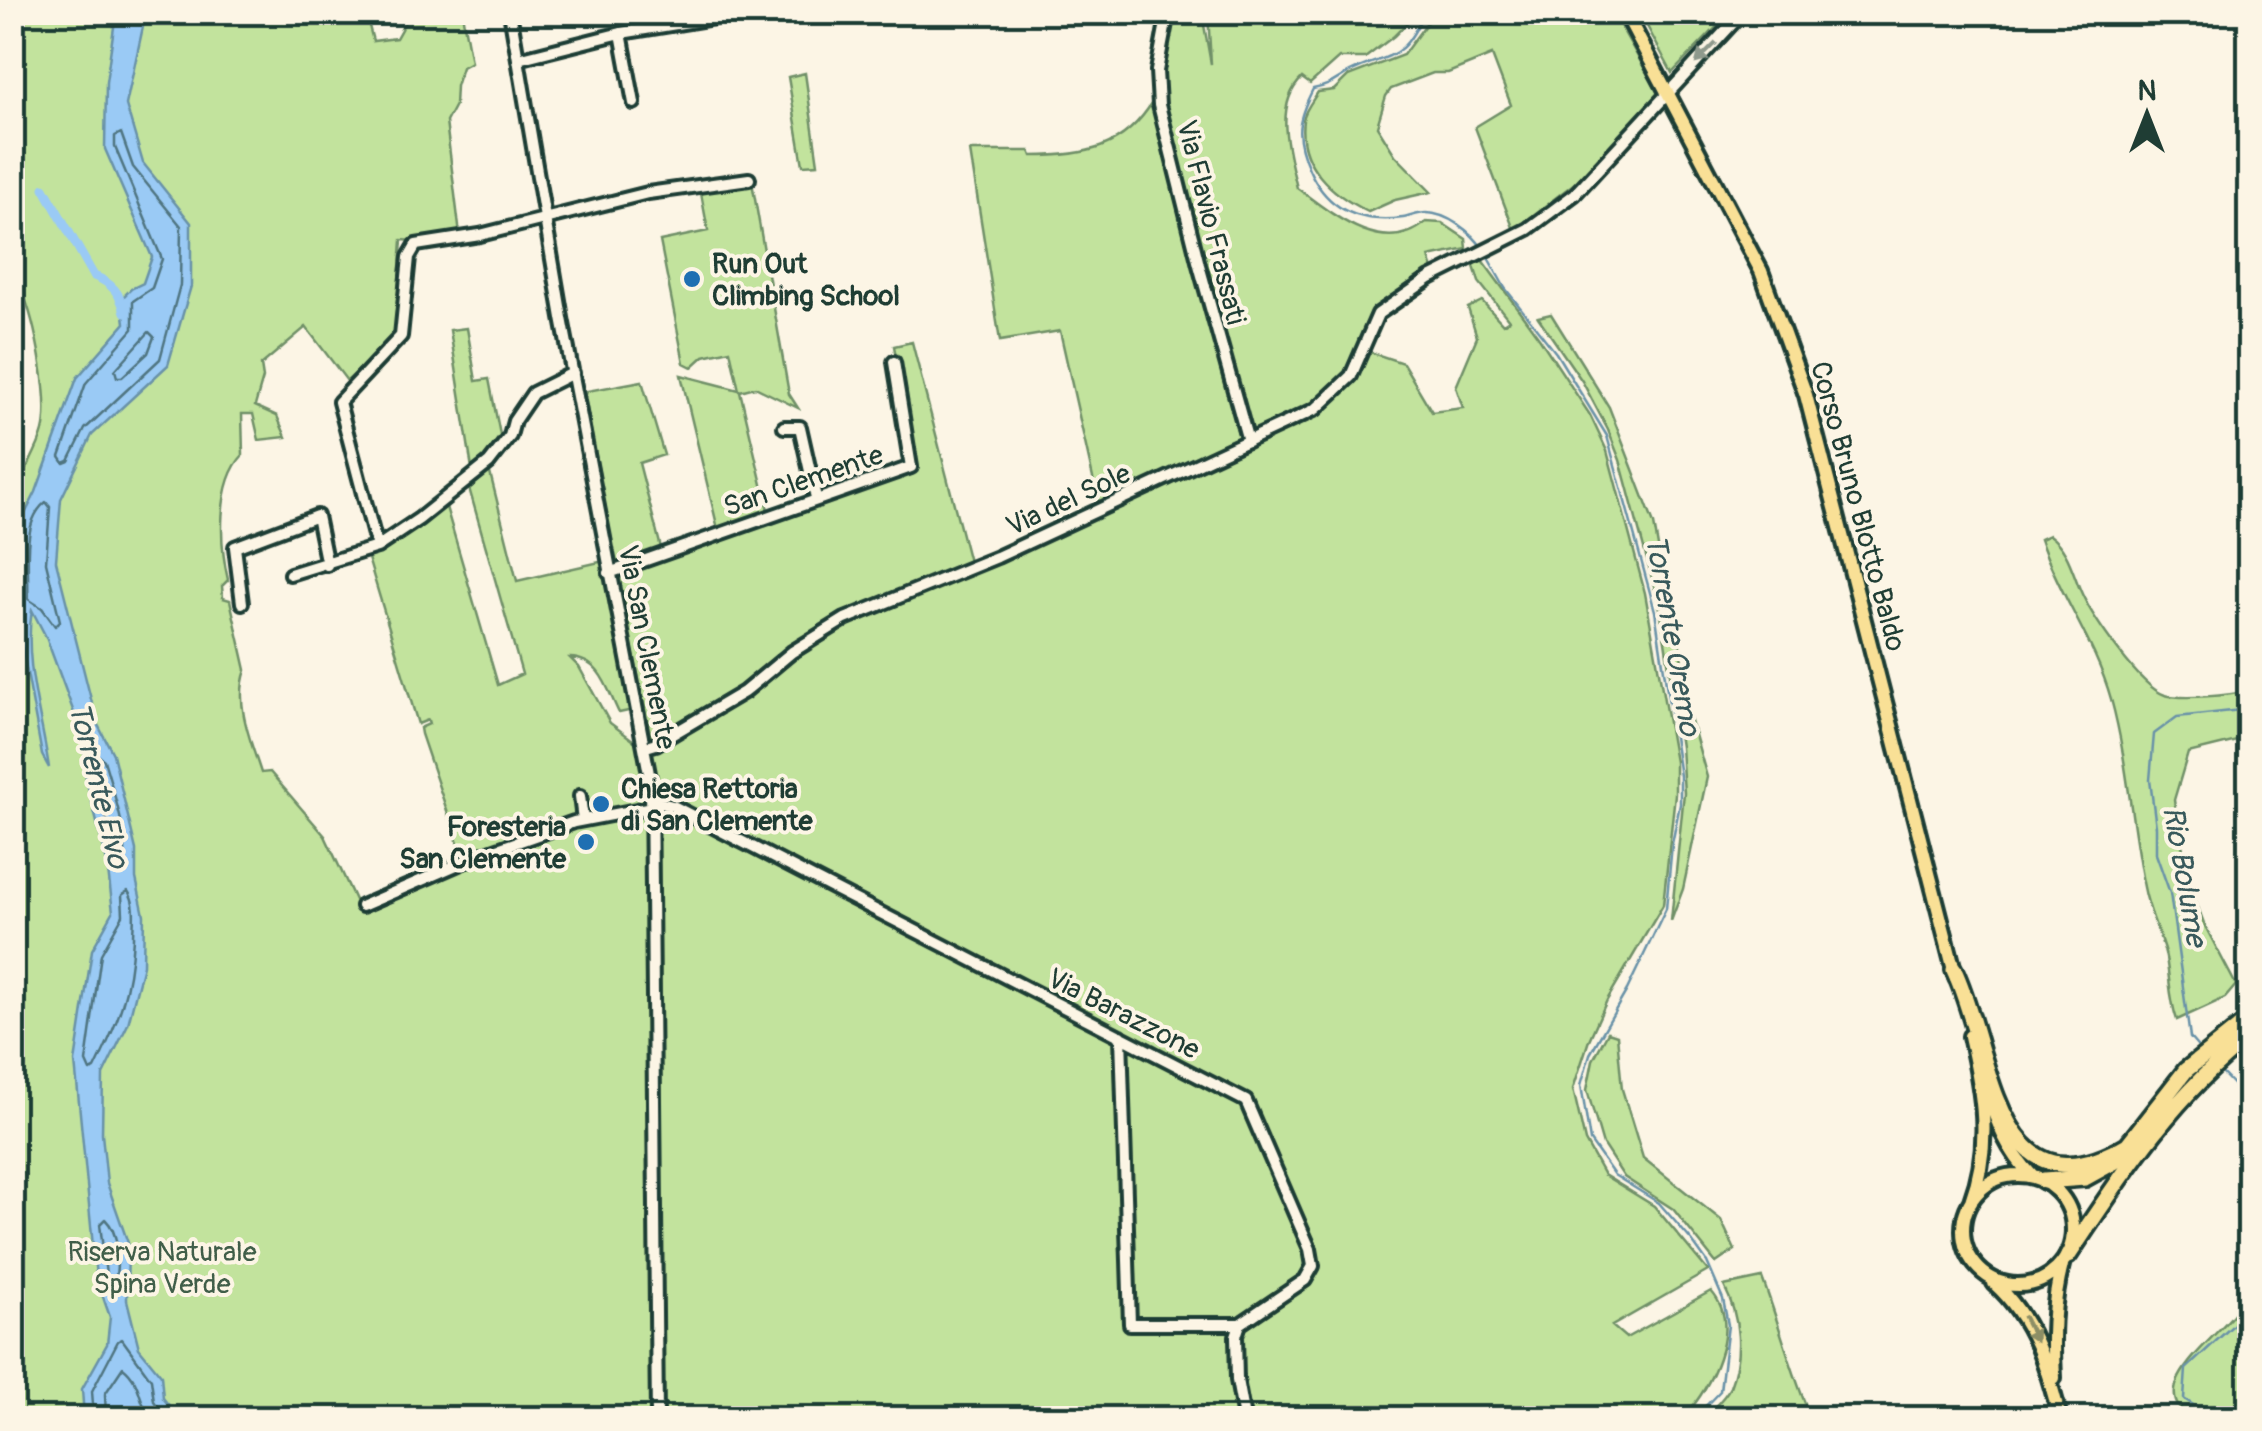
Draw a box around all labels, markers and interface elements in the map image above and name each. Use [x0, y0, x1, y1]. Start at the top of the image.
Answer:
one-way arrow [1695, 40, 1718, 64]
north arrow [2097, 65, 2197, 165]
text: N [2138, 74, 2156, 109]
street label: Via Flavio Frassati [1168, 117, 1253, 328]
place label: Run Out Climbing School [712, 247, 900, 314]
marker: Run Out Climbing School [681, 268, 703, 290]
street label: Corso Bruno Blotto Baldo [1802, 358, 1913, 655]
street label: San Clemente [719, 438, 888, 525]
street label: Via del Sole [1001, 456, 1137, 544]
water label: Torrente Oremo [1637, 532, 1709, 740]
street label: Via San Clemente [610, 542, 684, 753]
water label: Torrente Elvo [60, 699, 137, 873]
place label: Chiesa Rettoria di San Clemente [621, 772, 814, 839]
marker: Chiesa Rettoria di San Clemente [590, 793, 612, 815]
water label: Rio Bolume [2154, 803, 2216, 952]
place label: Foresteria San Clemente [399, 810, 567, 877]
marker: Foresteria San Clemente [575, 831, 597, 853]
street label: Via Barazzone [1041, 961, 1206, 1068]
park label: Riserva Naturale Spina Verde [67, 1235, 257, 1302]
one-way arrow [2021, 1314, 2038, 1343]

